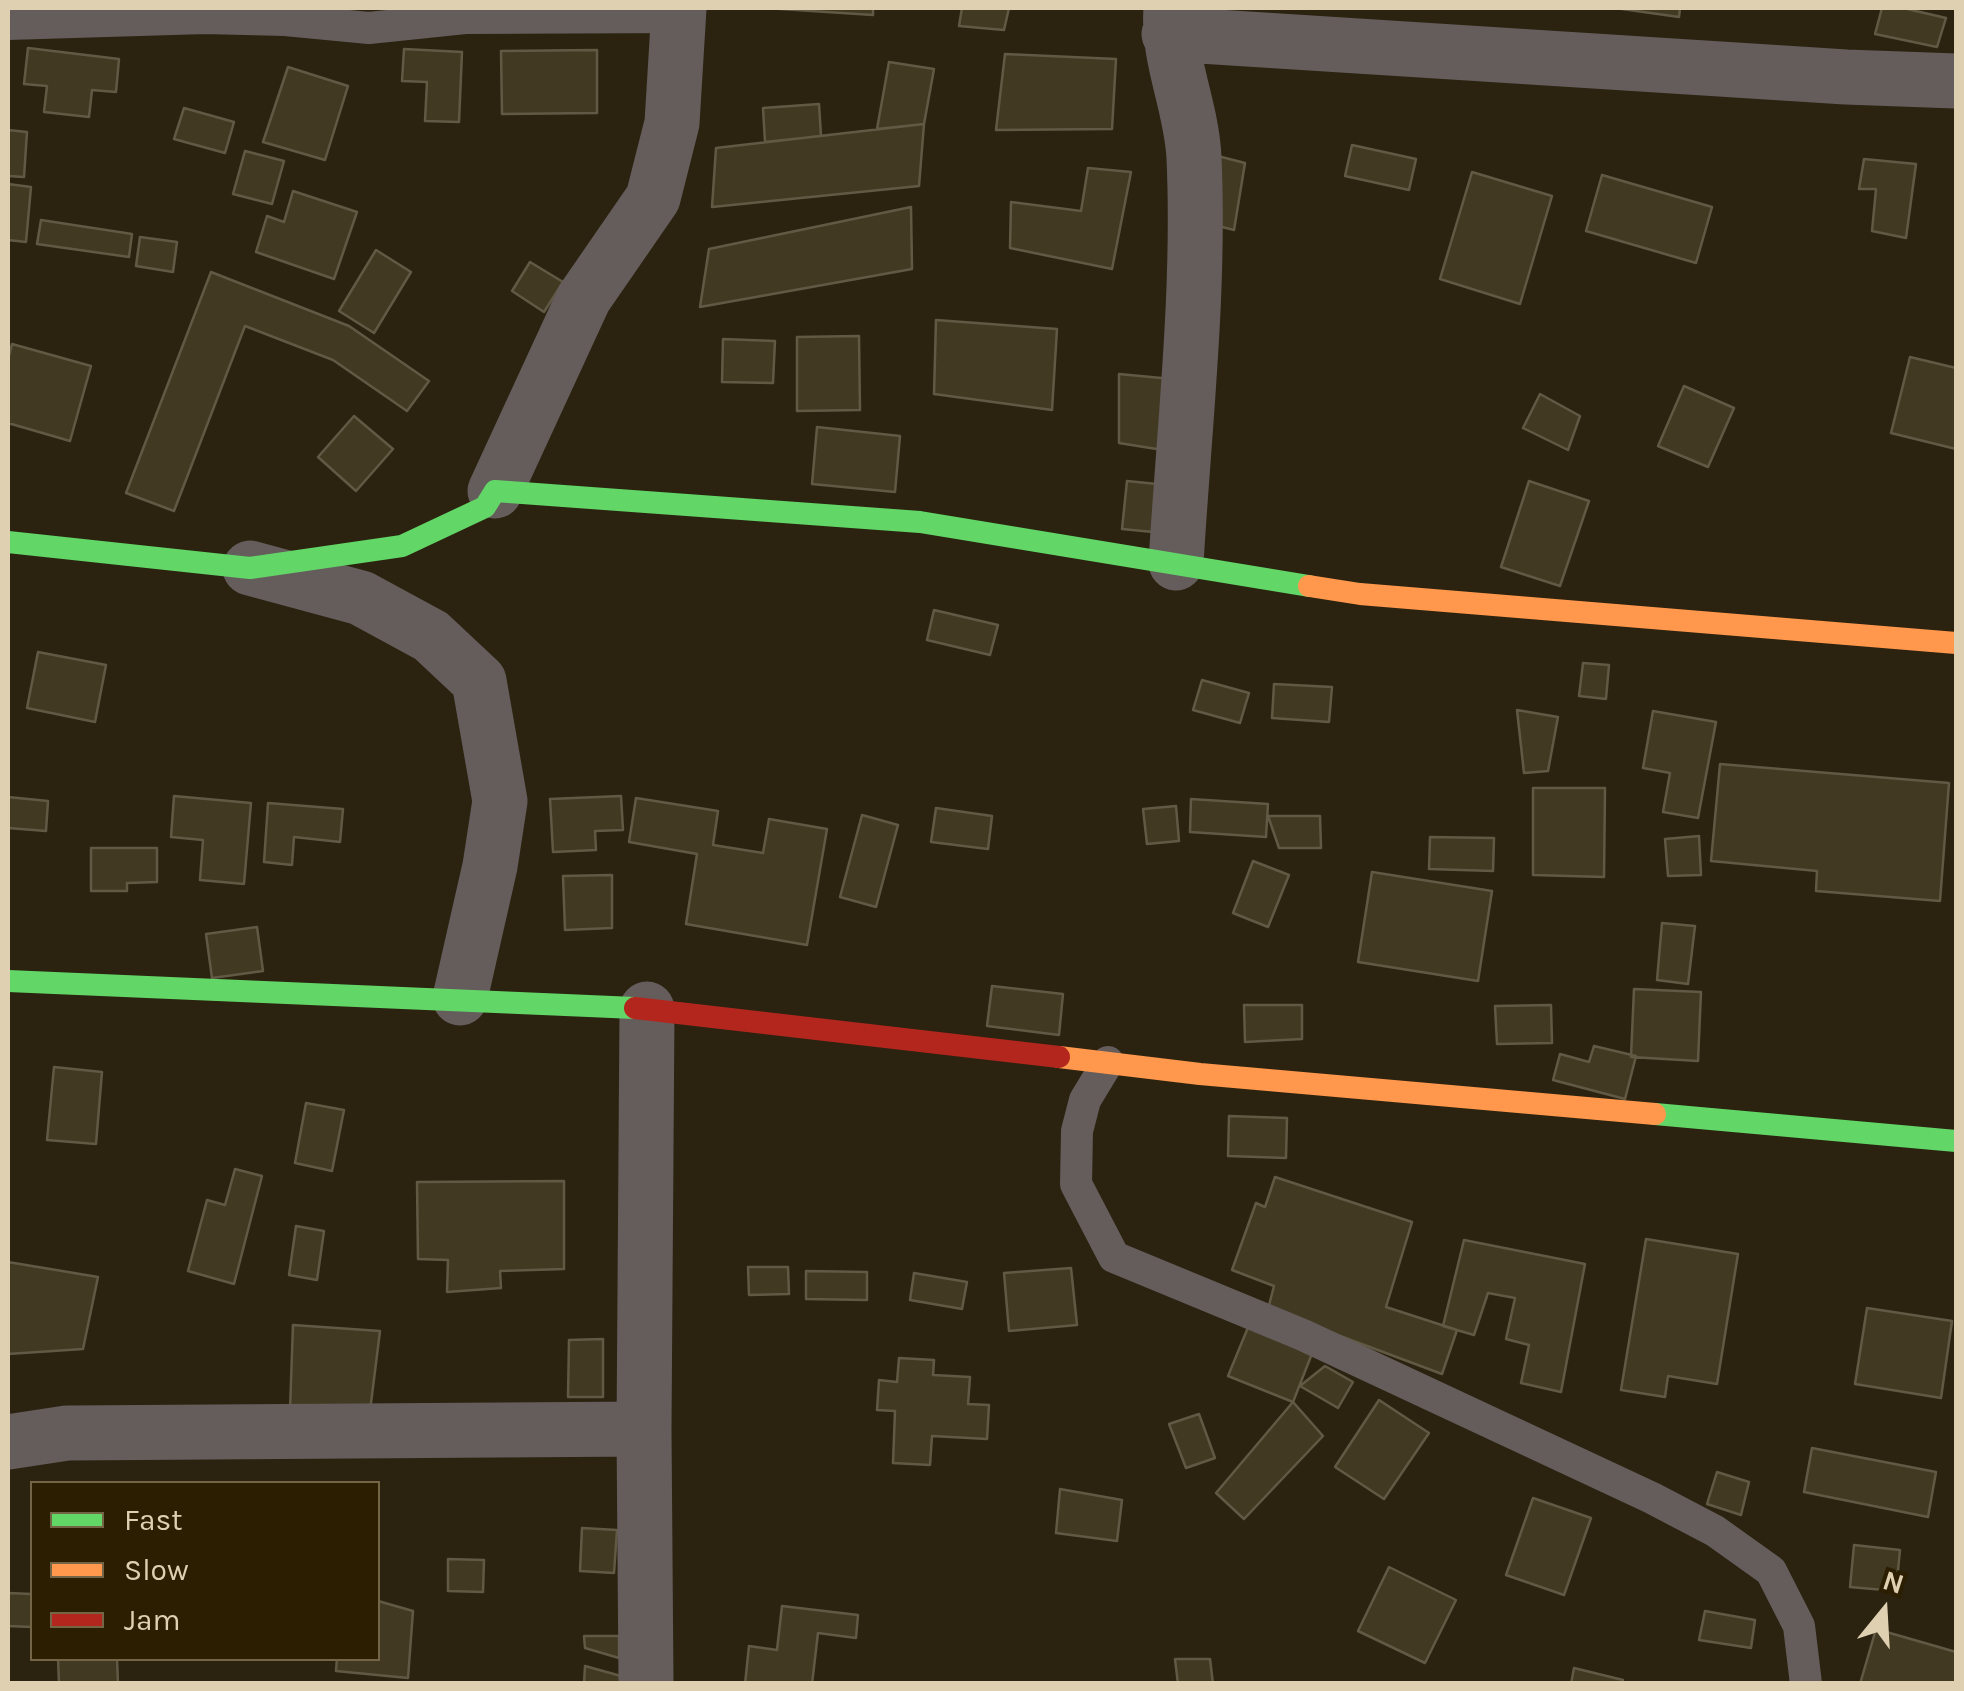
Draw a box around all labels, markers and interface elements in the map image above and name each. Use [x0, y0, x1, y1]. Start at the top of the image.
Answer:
legend [30, 1481, 380, 1661]
text: Fast [124, 1502, 183, 1538]
text: Slow [124, 1552, 189, 1588]
north arrow [1834, 1561, 1934, 1661]
text: N [1879, 1563, 1908, 1601]
text: Jam [124, 1602, 181, 1638]

